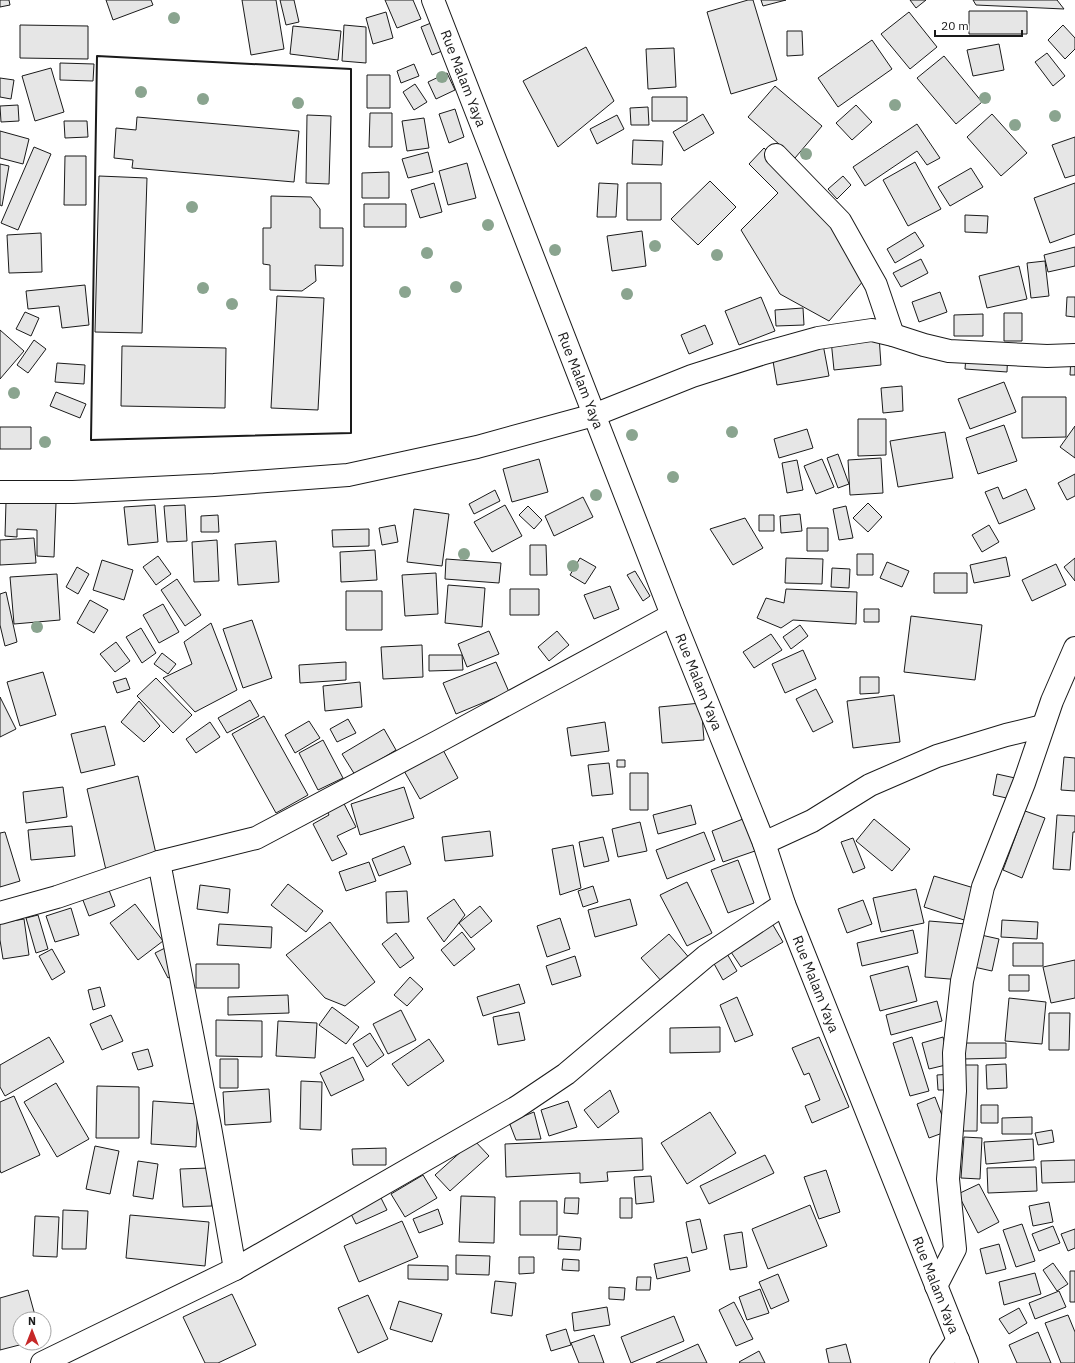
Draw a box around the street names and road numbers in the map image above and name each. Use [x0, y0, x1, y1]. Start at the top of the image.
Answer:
street label: Rue Malam Yaya [436, 27, 491, 130]
street label: Rue Malam Yaya [554, 329, 608, 432]
street label: Rue Malam Yaya [671, 631, 727, 734]
street label: Rue Malam Yaya [788, 933, 844, 1036]
street label: Rue Malam Yaya [908, 1234, 964, 1337]

